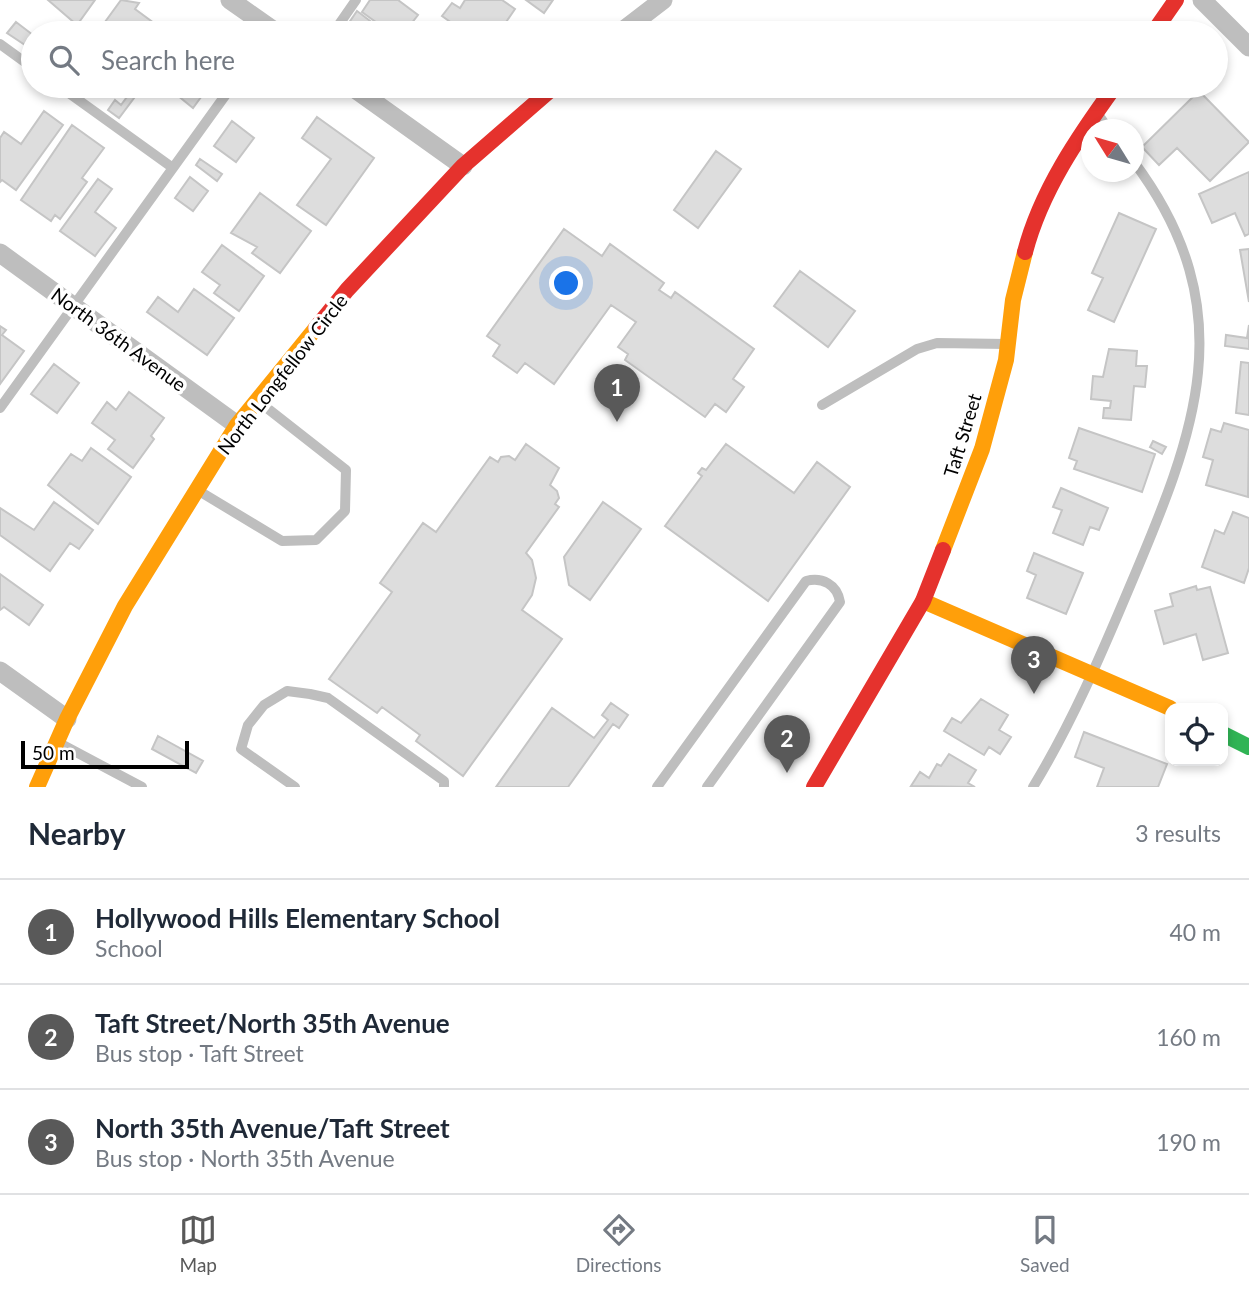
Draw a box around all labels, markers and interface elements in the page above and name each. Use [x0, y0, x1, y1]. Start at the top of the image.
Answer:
search box [21, 21, 1228, 98]
icon: search [45, 41, 83, 79]
text: Search here [101, 44, 235, 76]
north arrow [1081, 119, 1144, 182]
your location [549, 266, 583, 300]
street label: North 36th Avenue [47, 282, 191, 396]
street label: North Longfellow Circle [212, 289, 352, 459]
pin: 1 [594, 364, 640, 422]
street label: Taft Street [938, 390, 986, 480]
pin: 3 [1011, 636, 1057, 694]
map controls [1165, 703, 1228, 766]
button: locate [1165, 703, 1228, 766]
pin: 2 [764, 715, 810, 773]
scale bar [21, 738, 189, 770]
text: 50 m [32, 741, 75, 764]
text: Nearby [28, 815, 126, 851]
text: 3 results [1135, 819, 1221, 847]
text: Hollywood Hills Elementary School [95, 902, 500, 934]
text: 1 [44, 918, 58, 946]
text: 40 m [1170, 918, 1221, 946]
text: School [95, 934, 163, 962]
text: Taft Street/North 35th Avenue [95, 1007, 450, 1039]
text: 2 [44, 1023, 58, 1051]
text: 160 m [1156, 1023, 1221, 1051]
text: Bus stop · Taft Street [95, 1039, 304, 1067]
text: North 35th Avenue/Taft Street [95, 1112, 450, 1144]
text: 3 [44, 1128, 58, 1156]
text: 190 m [1156, 1128, 1221, 1156]
text: Bus stop · North 35th Avenue [95, 1144, 395, 1172]
tab: Map [179, 1211, 217, 1276]
tab: Directions [576, 1211, 662, 1276]
tab: Saved [1020, 1211, 1070, 1276]

